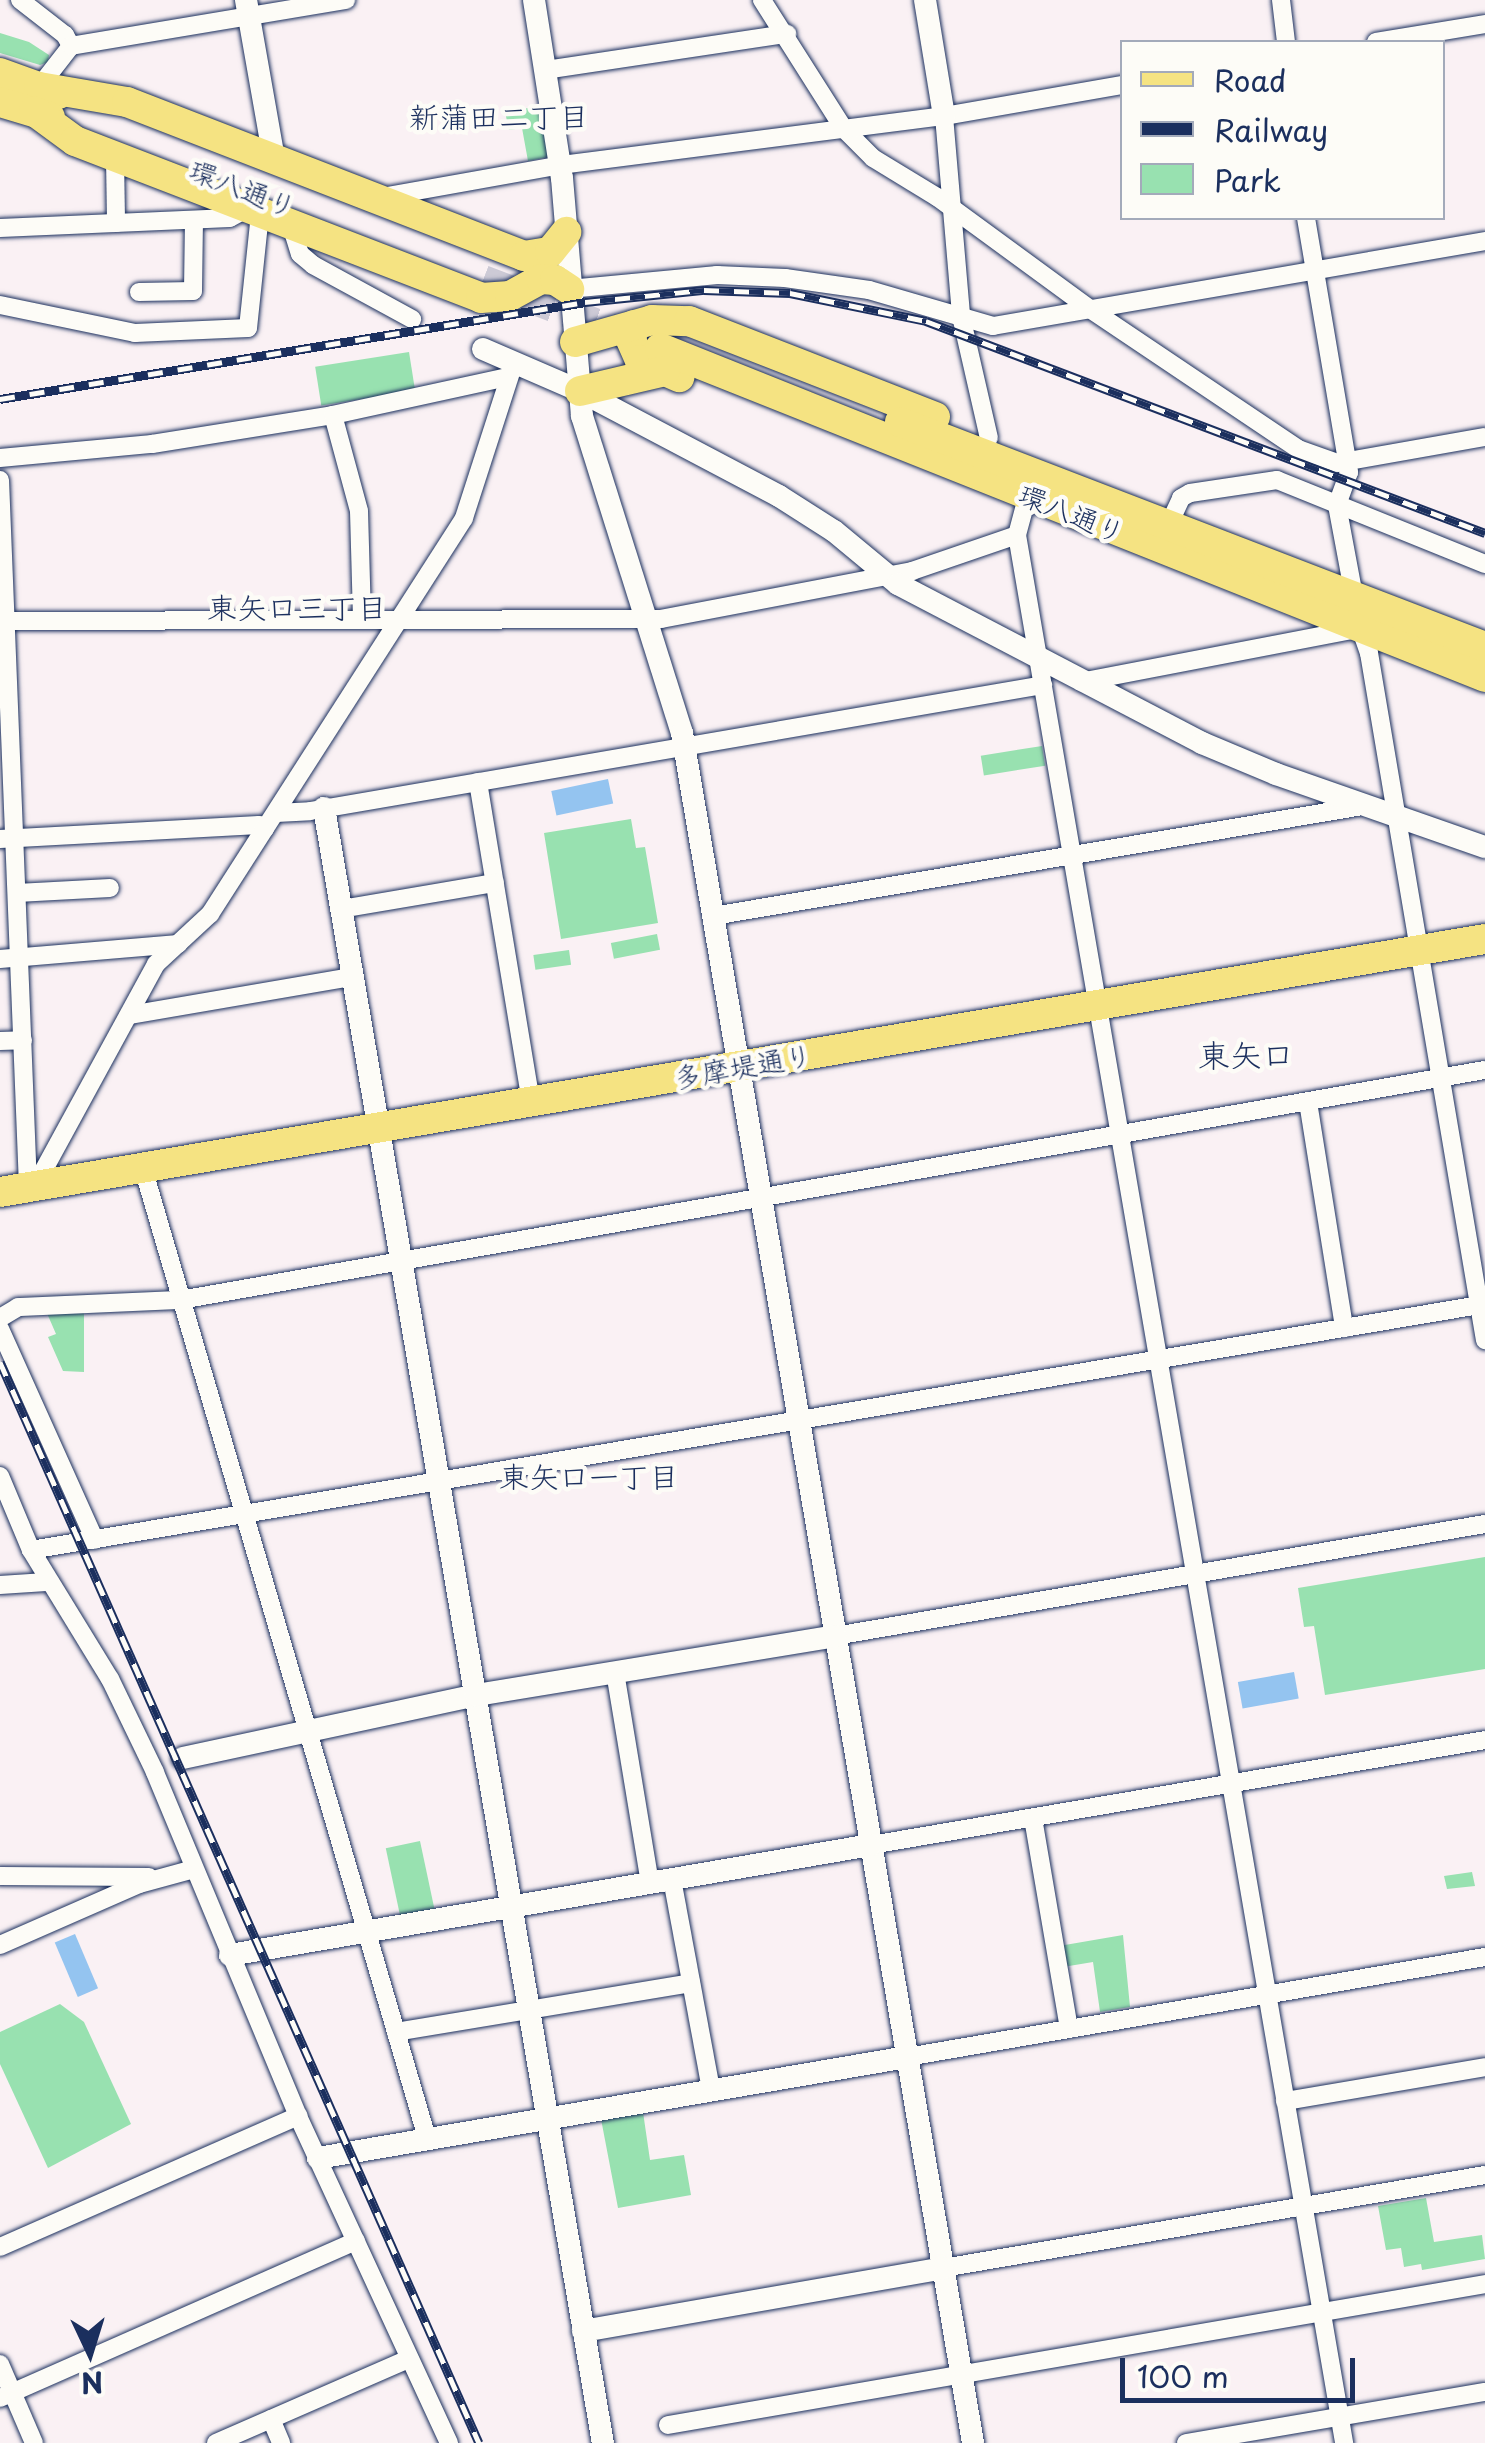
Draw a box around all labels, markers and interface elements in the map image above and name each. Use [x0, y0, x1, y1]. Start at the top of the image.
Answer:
legend [1120, 40, 1445, 220]
text: Road [1214, 57, 1287, 102]
district label: 新蒲田二丁目 [409, 98, 589, 134]
text: Railway [1214, 107, 1328, 152]
street label: 環八通り [185, 152, 301, 224]
text: Park [1214, 157, 1281, 202]
street label: 環八通り [1014, 476, 1130, 550]
district label: 東矢口三丁目 [207, 589, 387, 625]
district label: 東矢口 [1198, 1035, 1294, 1073]
street label: 多摩堤通り [671, 1037, 815, 1095]
district label: 東矢口一丁目 [499, 1458, 679, 1494]
north arrow [40, 2303, 140, 2403]
scale bar [1125, 2338, 1360, 2400]
text: 100 m [1137, 2353, 1229, 2398]
text: N [80, 2361, 105, 2406]

